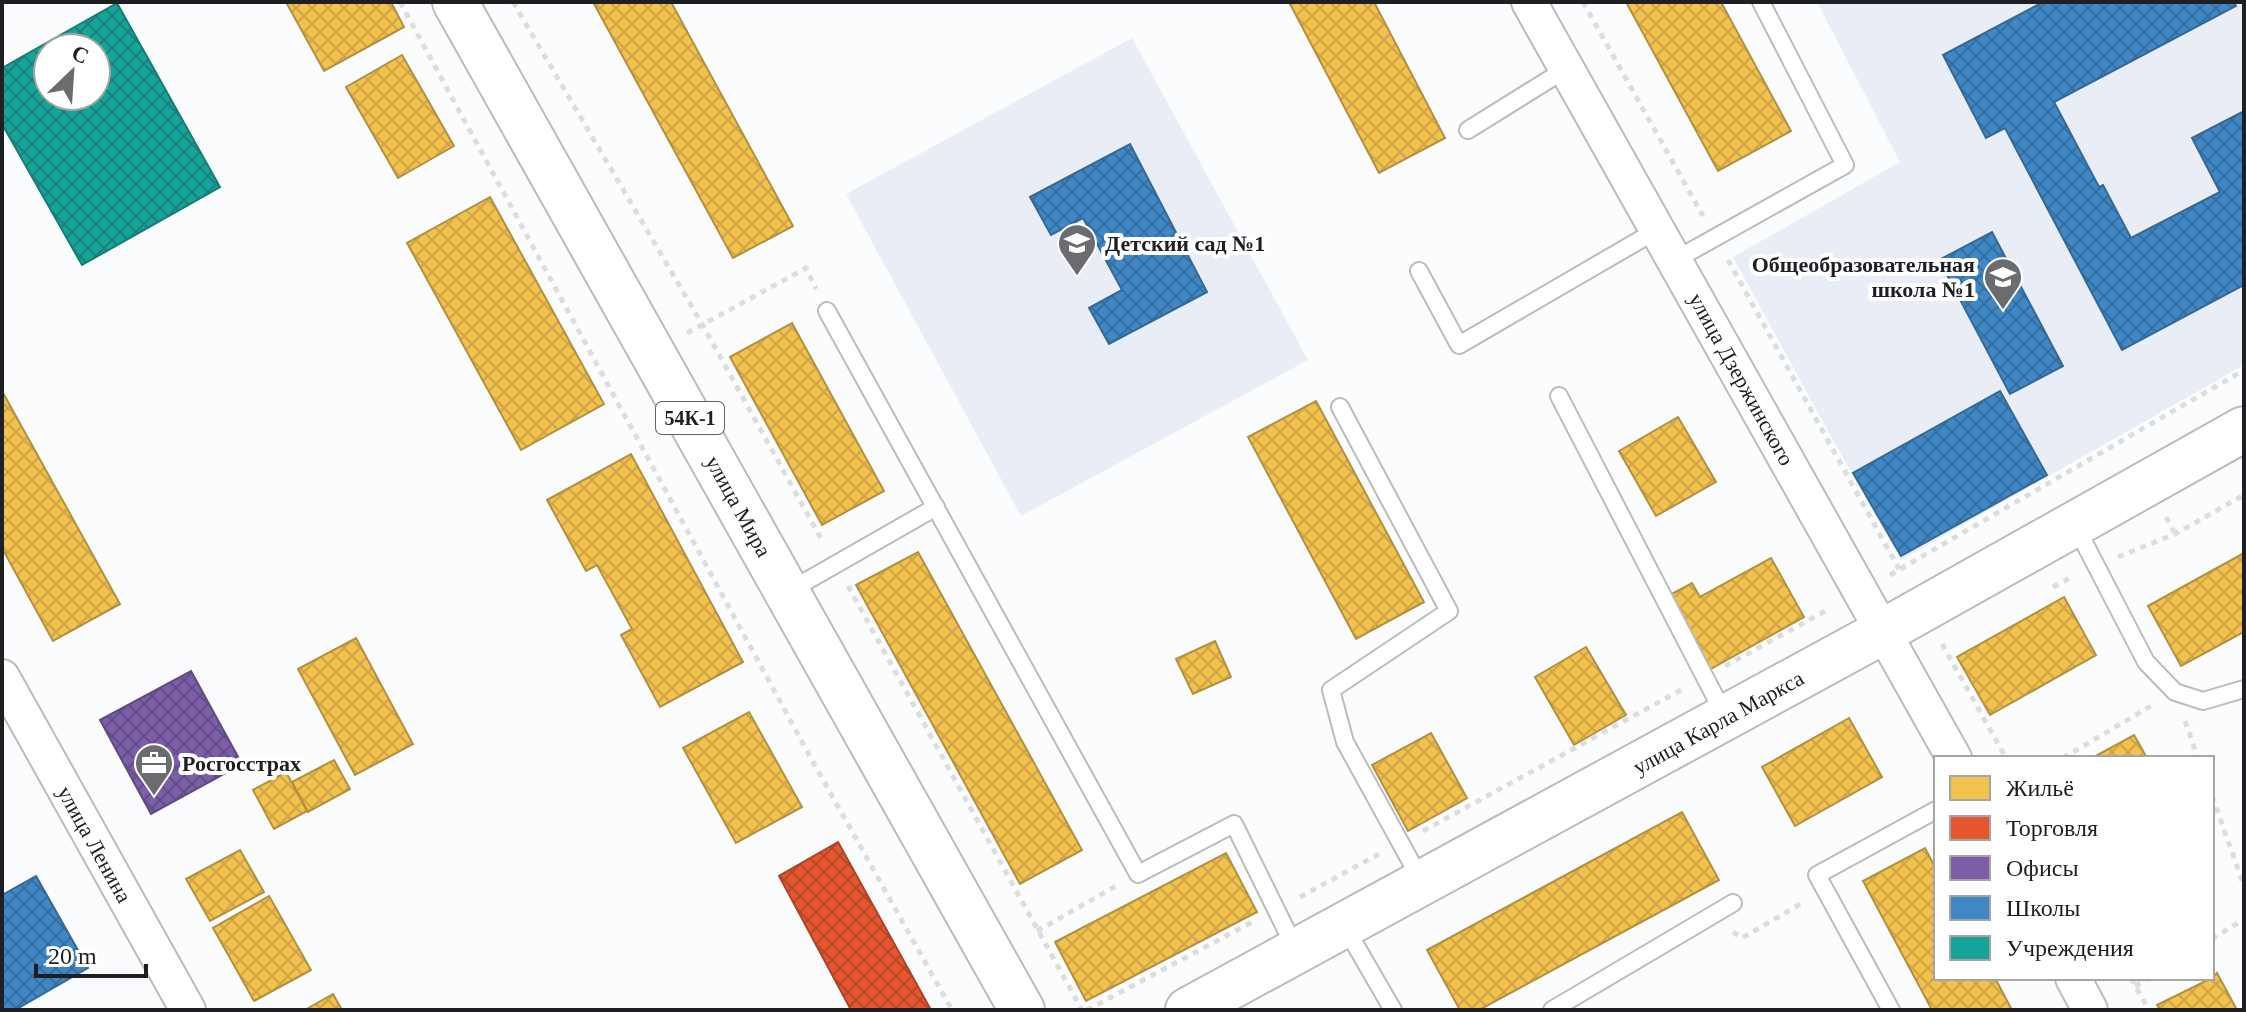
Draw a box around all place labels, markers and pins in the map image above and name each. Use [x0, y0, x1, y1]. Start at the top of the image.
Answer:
school or university icon: Детский сад №1 [1056, 222, 1098, 277]
place label: Детский сад №1 [1105, 231, 1265, 256]
place label: Общеобразовательная школа №1 [1752, 252, 1975, 302]
school or university icon: Общеобразовательная школа №1 [1982, 256, 2024, 311]
office icon: Росгосстрах [133, 742, 175, 797]
place label: Росгосстрах [182, 751, 301, 776]

